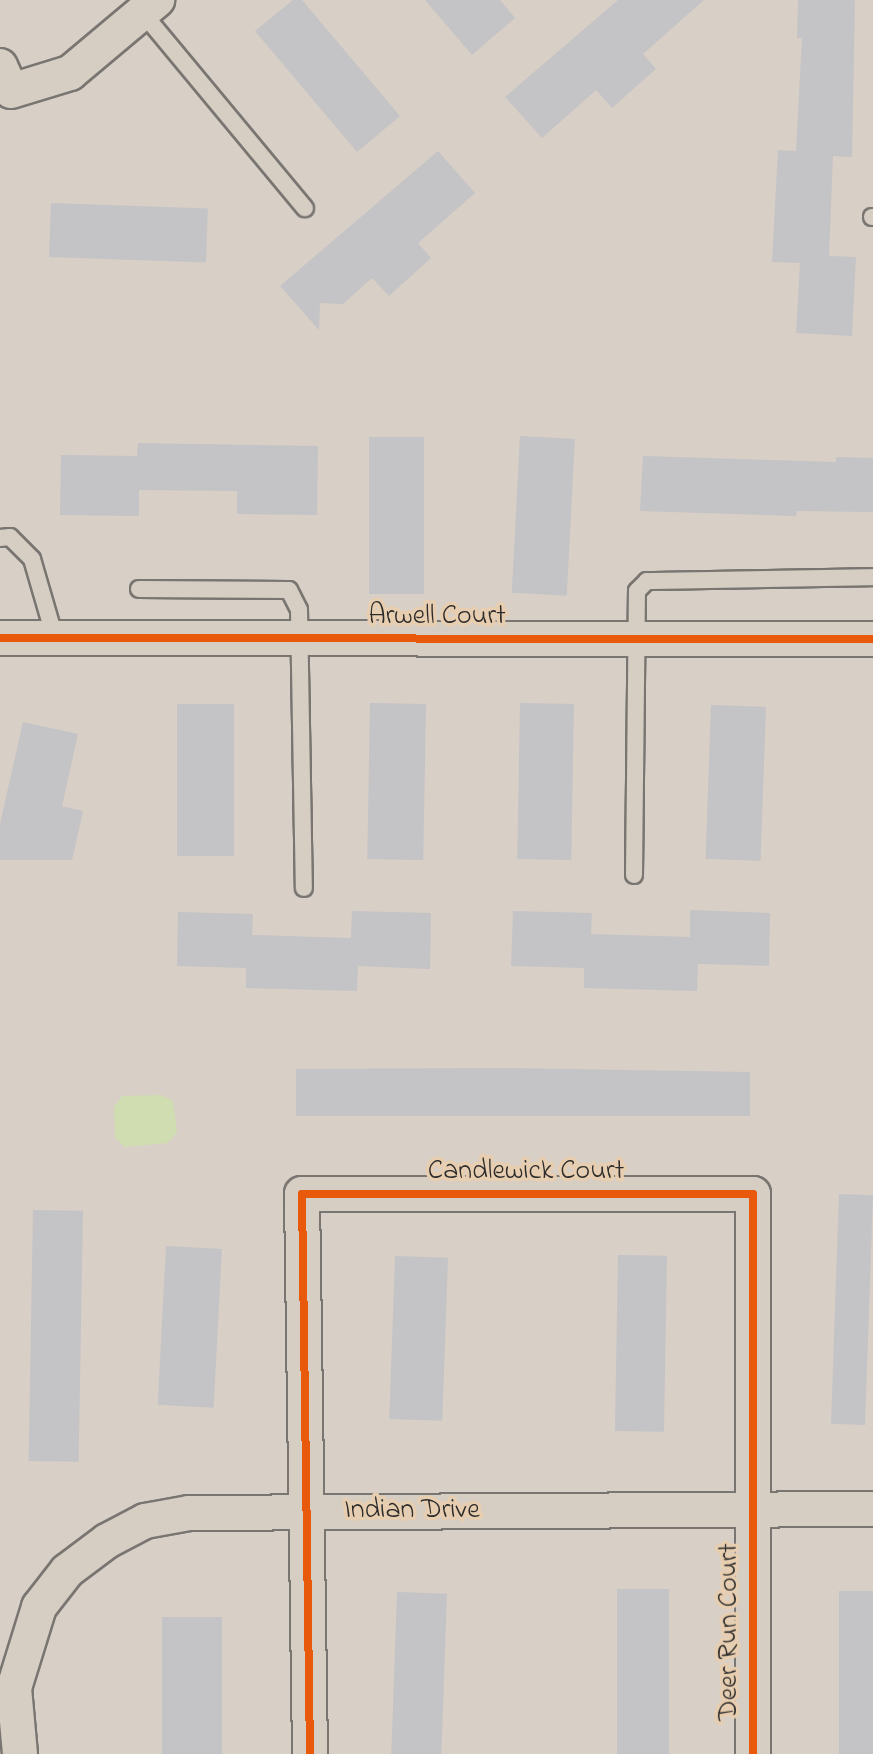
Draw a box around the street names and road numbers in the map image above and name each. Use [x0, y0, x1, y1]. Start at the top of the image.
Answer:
street label: Arwell Court [368, 600, 506, 634]
street label: Candlewick Court [428, 1155, 624, 1189]
street label: Indian Drive [344, 1494, 480, 1528]
street label: Deer Run Court [713, 1543, 747, 1721]

